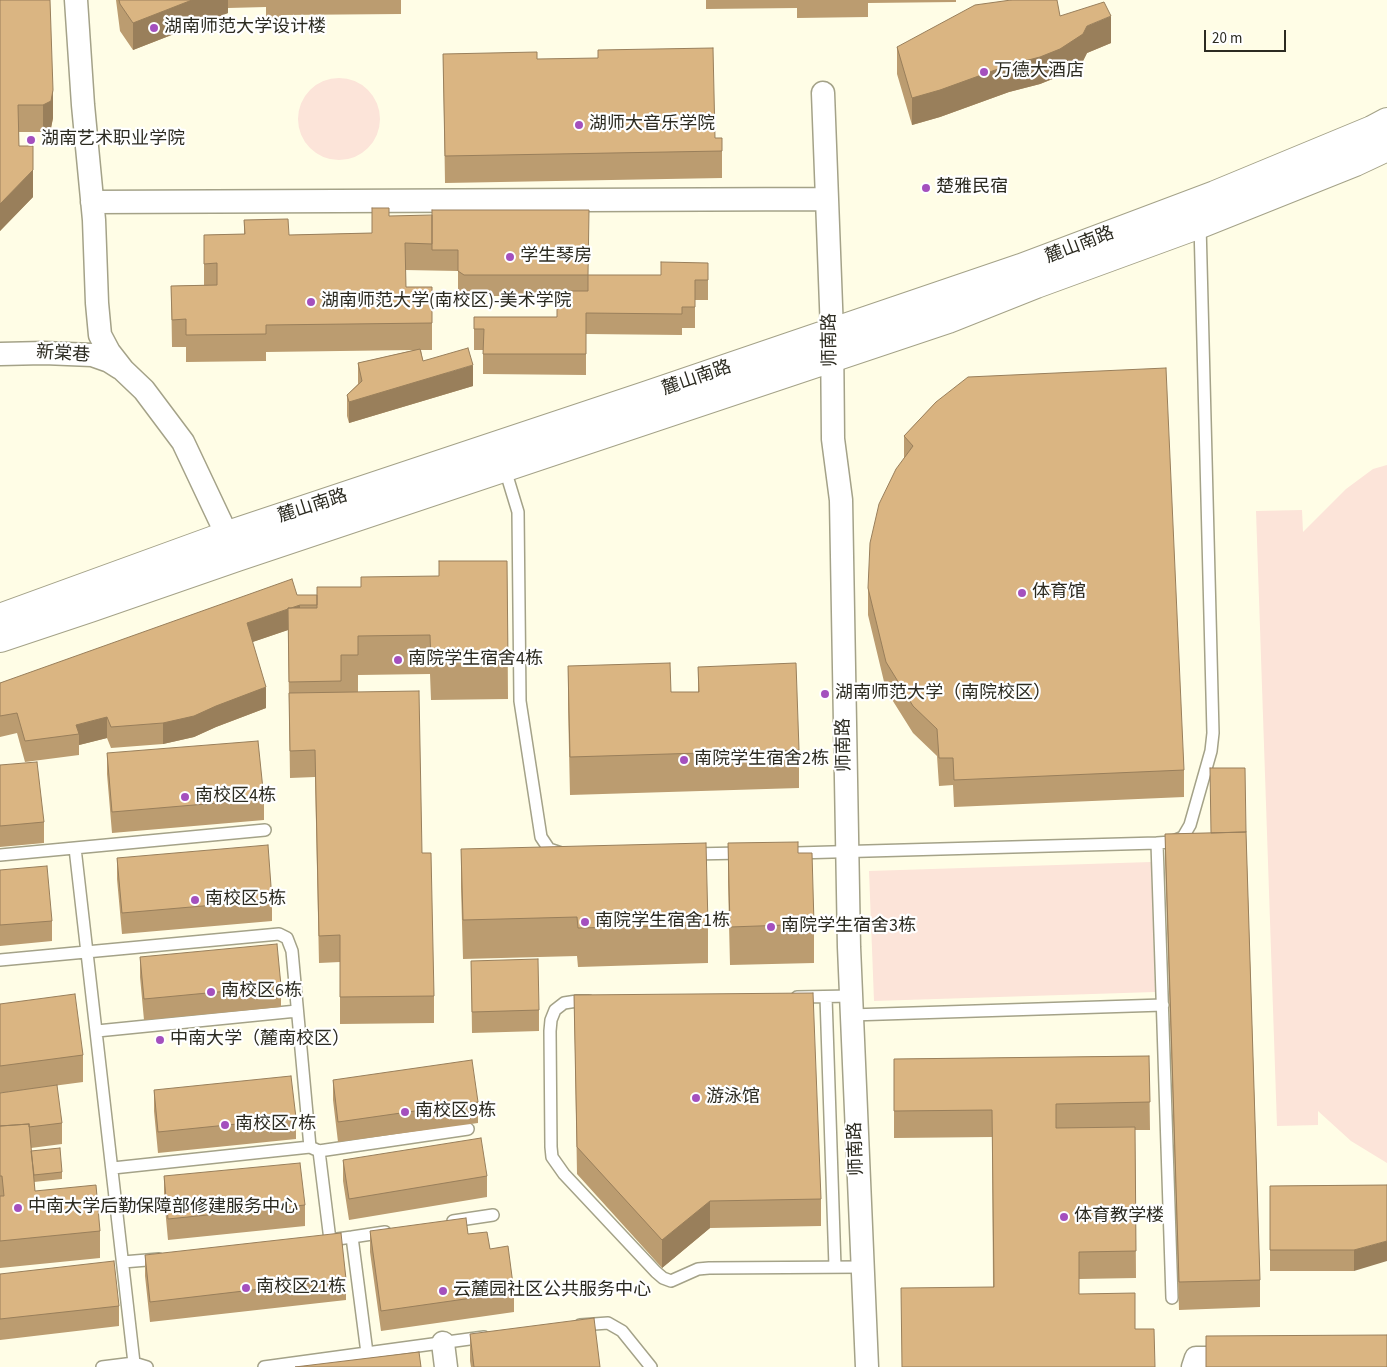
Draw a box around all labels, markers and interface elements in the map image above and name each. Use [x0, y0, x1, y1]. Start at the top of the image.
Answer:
place label: 湖南师范大学设计楼 [164, 17, 326, 39]
scale bar [1207, 20, 1290, 52]
marker: 湖南师范大学设计楼 [148, 22, 160, 34]
text: 20 m [1212, 28, 1242, 49]
place label: 万德大酒店 [994, 61, 1084, 83]
marker: 万德大酒店 [978, 66, 990, 78]
place label: 湖师大音乐学院 [589, 114, 715, 136]
marker: 湖师大音乐学院 [573, 119, 585, 131]
place label: 湖南艺术职业学院 [41, 129, 185, 151]
marker: 湖南艺术职业学院 [25, 134, 37, 146]
place label: 楚雅民宿 [936, 177, 1008, 199]
marker: 楚雅民宿 [920, 182, 932, 194]
street label: 麓山南路 [1043, 223, 1117, 269]
place label: 学生琴房 [520, 246, 592, 268]
marker: 学生琴房 [504, 251, 516, 263]
place label: 湖南师范大学(南校区)-美术学院 [321, 291, 572, 313]
marker: 湖南师范大学(南校区)-美术学院 [305, 296, 317, 308]
street label: 师南路 [820, 313, 842, 367]
street label: 新棠巷 [35, 342, 91, 368]
street label: 麓山南路 [659, 357, 735, 401]
street label: 麓山南路 [275, 486, 351, 528]
place label: 体育馆 [1032, 582, 1086, 604]
marker: 体育馆 [1016, 587, 1028, 599]
place label: 南院学生宿舍4栋 [408, 649, 543, 671]
marker: 南院学生宿舍4栋 [392, 654, 404, 666]
place label: 湖南师范大学（南院校区） [835, 683, 1051, 705]
marker: 湖南师范大学（南院校区） [819, 688, 831, 700]
street label: 师南路 [834, 718, 856, 772]
place label: 南院学生宿舍2栋 [694, 749, 829, 771]
marker: 南院学生宿舍2栋 [678, 754, 690, 766]
place label: 南校区4栋 [195, 786, 276, 808]
marker: 南校区4栋 [179, 791, 191, 803]
place label: 南校区5栋 [205, 889, 286, 911]
marker: 南校区5栋 [189, 894, 201, 906]
place label: 南院学生宿舍1栋 [595, 911, 730, 933]
marker: 南院学生宿舍1栋 [579, 916, 591, 928]
place label: 南院学生宿舍3栋 [781, 916, 916, 938]
marker: 南院学生宿舍3栋 [765, 921, 777, 933]
place label: 南校区6栋 [221, 981, 302, 1003]
marker: 南校区6栋 [205, 986, 217, 998]
place label: 中南大学（麓南校区） [170, 1029, 350, 1051]
marker: 中南大学（麓南校区） [154, 1034, 166, 1046]
place label: 游泳馆 [706, 1087, 760, 1109]
marker: 游泳馆 [690, 1092, 702, 1104]
place label: 南校区9栋 [415, 1101, 496, 1123]
marker: 南校区9栋 [399, 1106, 411, 1118]
place label: 南校区7栋 [235, 1114, 316, 1136]
marker: 南校区7栋 [219, 1119, 231, 1131]
street label: 师南路 [845, 1122, 869, 1176]
place label: 中南大学后勤保障部修建服务中心 [28, 1197, 298, 1219]
marker: 中南大学后勤保障部修建服务中心 [12, 1202, 24, 1214]
place label: 体育教学楼 [1074, 1206, 1164, 1228]
marker: 体育教学楼 [1058, 1211, 1070, 1223]
place label: 南校区21栋 [256, 1277, 346, 1299]
place label: 云麓园社区公共服务中心 [453, 1280, 651, 1302]
marker: 南校区21栋 [240, 1282, 252, 1294]
marker: 云麓园社区公共服务中心 [437, 1285, 449, 1297]

